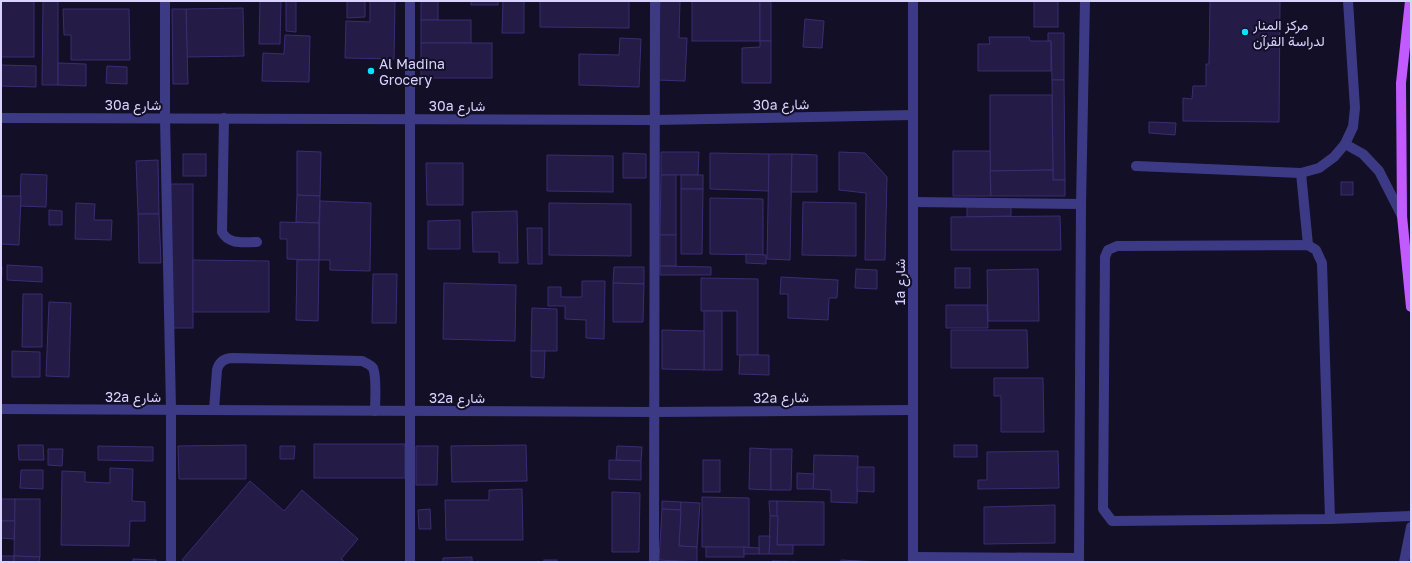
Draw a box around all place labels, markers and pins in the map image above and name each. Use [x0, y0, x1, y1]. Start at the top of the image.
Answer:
place label: مركز المنار لدراسة القرآن [1252, 16, 1325, 50]
marker: مركز المنار لدراسة القرآن [1240, 27, 1250, 37]
place label: Al Madina Grocery [379, 55, 445, 88]
marker: Al Madina Grocery [366, 66, 376, 76]

